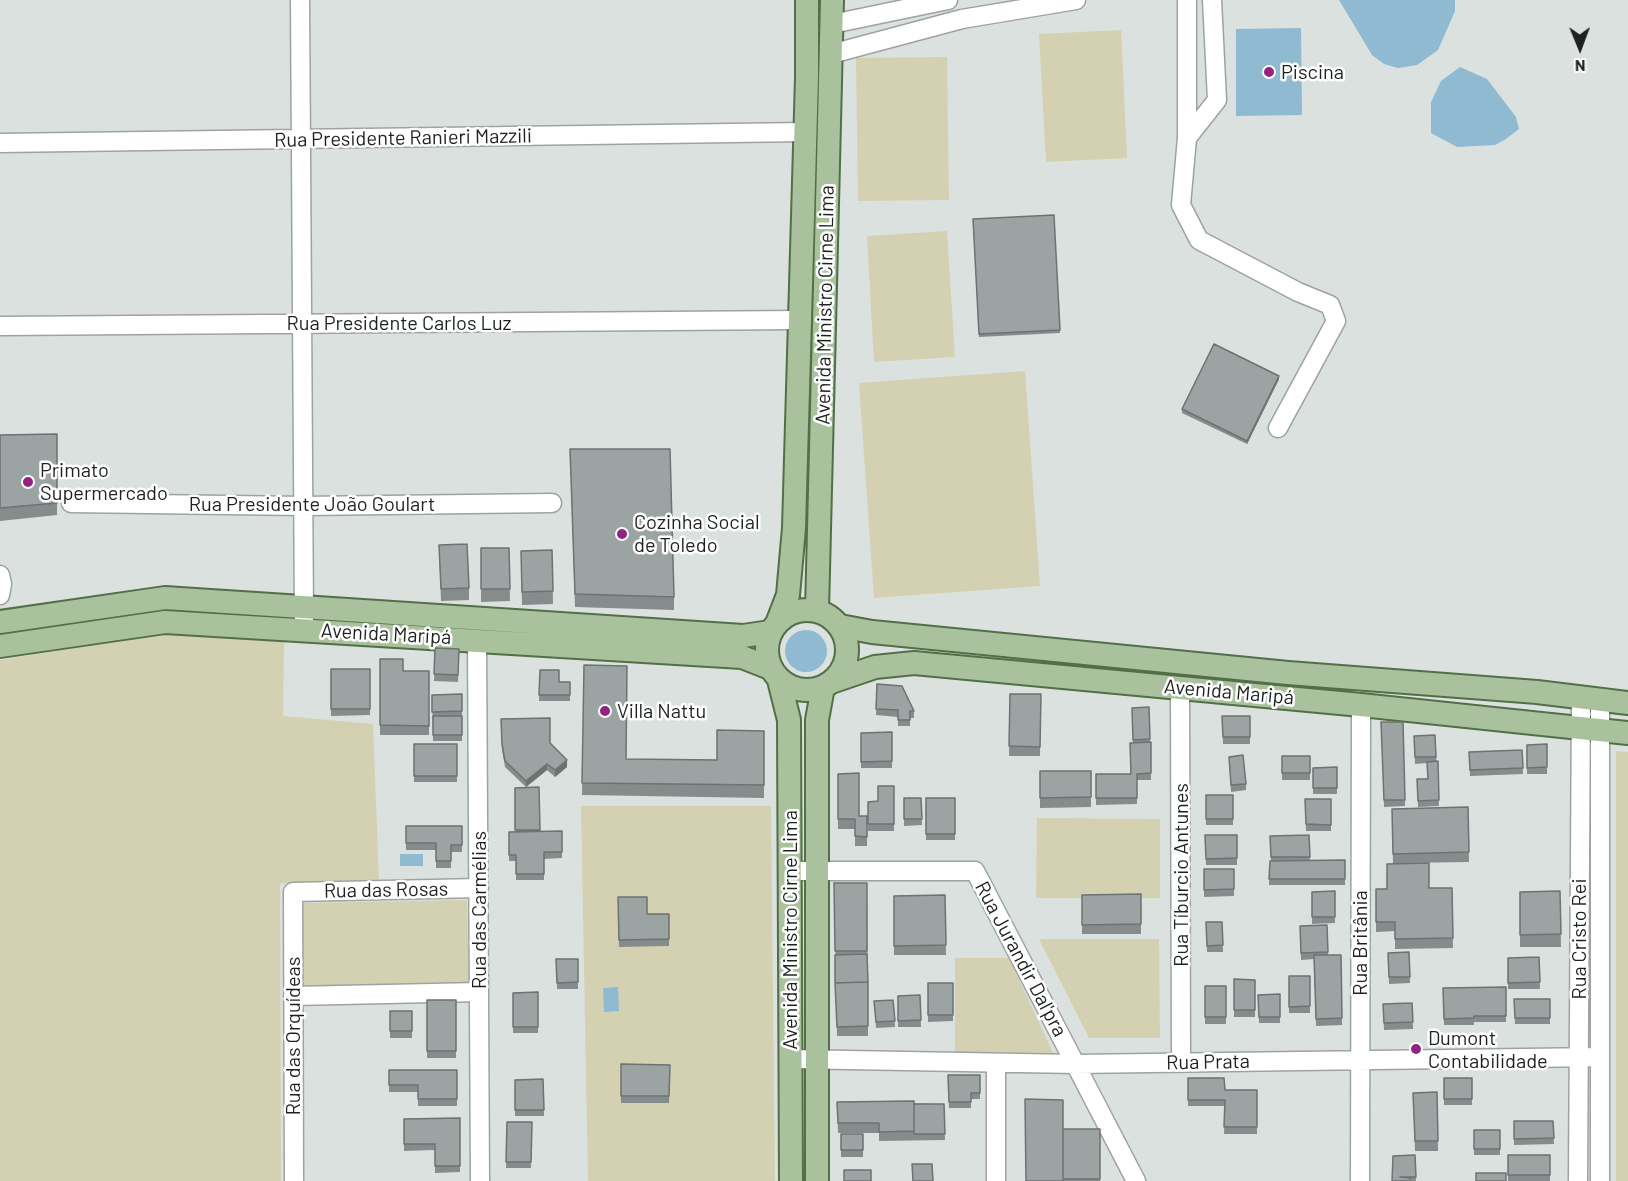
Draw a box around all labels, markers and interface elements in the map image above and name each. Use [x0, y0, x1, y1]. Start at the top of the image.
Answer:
north arrow [1550, 18, 1610, 78]
text: N [1575, 57, 1586, 76]
place label: Piscina [1281, 60, 1344, 84]
marker: Piscina [1262, 65, 1276, 79]
street label: Rua Presidente Ranieri Mazzili [274, 124, 532, 152]
street label: Avenida Ministro Cirne Lima [811, 185, 839, 425]
street label: Rua Presidente Carlos Luz [287, 311, 511, 335]
place label: Primato Supermercado [40, 458, 168, 505]
marker: Primato Supermercado [21, 475, 35, 489]
street label: Rua Presidente João Goulart [189, 492, 435, 516]
place label: Cozinha Social de Toledo [634, 510, 760, 557]
marker: Cozinha Social de Toledo [615, 527, 629, 541]
street label: Avenida Maripá [320, 619, 452, 649]
street label: Avenida Maripá [1163, 674, 1295, 710]
place label: Villa Nattu [617, 699, 706, 723]
marker: Villa Nattu [598, 704, 612, 718]
street label: Rua Tíburcio Antunes [1169, 783, 1193, 967]
street label: Avenida Ministro Cirne Lima [778, 810, 802, 1050]
street label: Rua das Carmélias [467, 831, 491, 989]
street label: Rua das Rosas [324, 877, 448, 903]
street label: Rua Jurandir Dal'pra [970, 877, 1072, 1041]
street label: Rua Cristo Rei [1567, 878, 1591, 1000]
street label: Rua Britânia [1348, 890, 1372, 996]
street label: Rua das Orquídeas [281, 957, 305, 1115]
place label: Dumont Contabilidade [1428, 1026, 1548, 1073]
marker: Dumont Contabilidade [1409, 1042, 1423, 1056]
street label: Rua Prata [1166, 1049, 1250, 1075]

